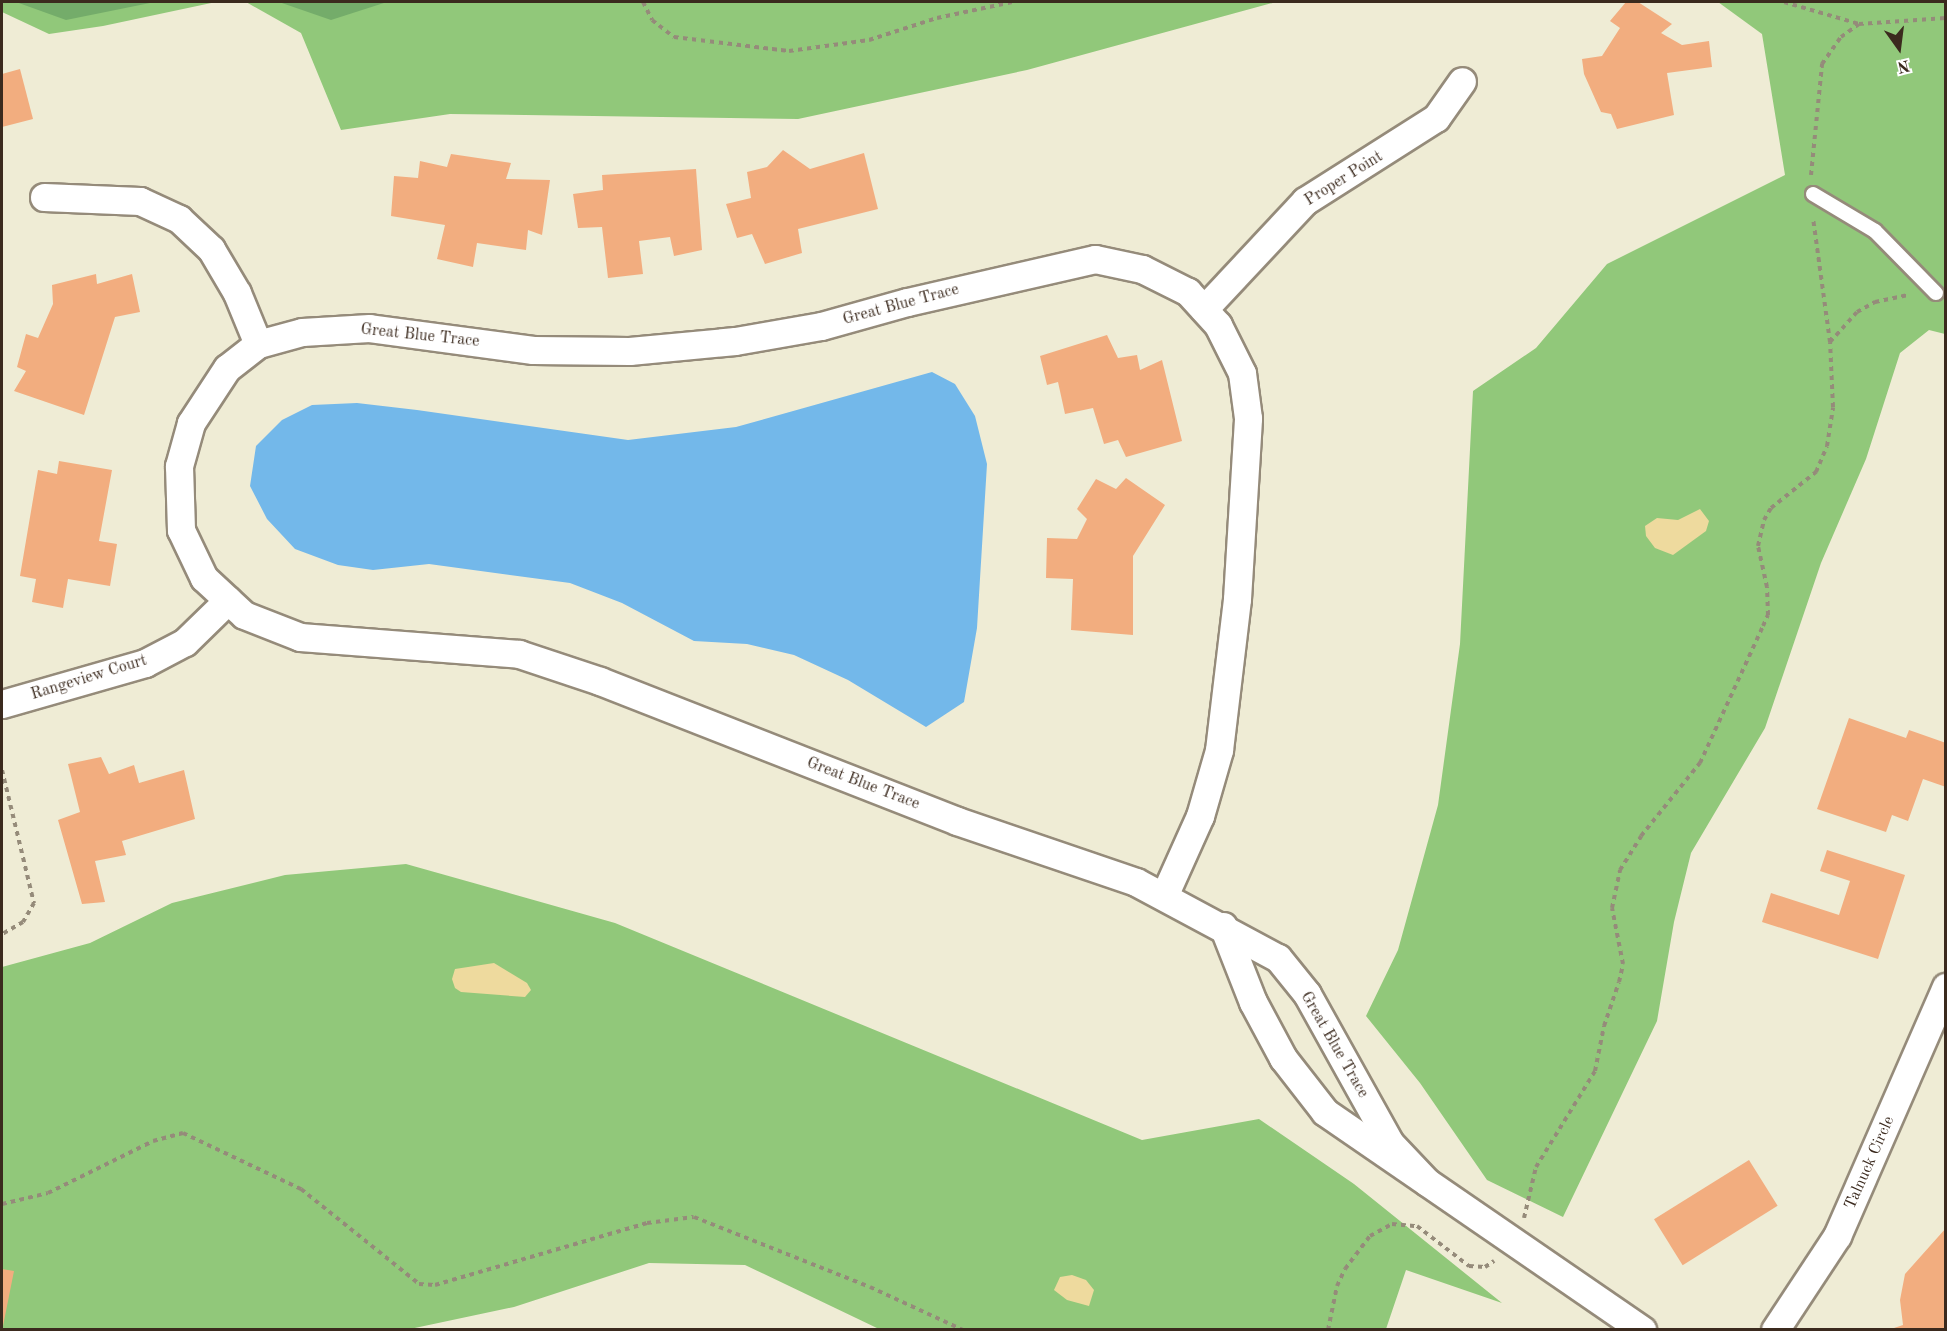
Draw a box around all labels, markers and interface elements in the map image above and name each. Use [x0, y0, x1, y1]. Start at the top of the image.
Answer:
north arrow [1869, 18, 1929, 78]
text: N [1895, 56, 1911, 75]
street label: Proper Point [1301, 147, 1387, 211]
street label: Great Blue Trace [841, 280, 961, 330]
street label: Great Blue Trace [360, 320, 480, 352]
street label: Rangeview Court [29, 651, 149, 705]
street label: Great Blue Trace [804, 754, 922, 814]
street label: Great Blue Trace [1296, 989, 1372, 1101]
street label: Talnuck Circle [1841, 1113, 1899, 1213]

